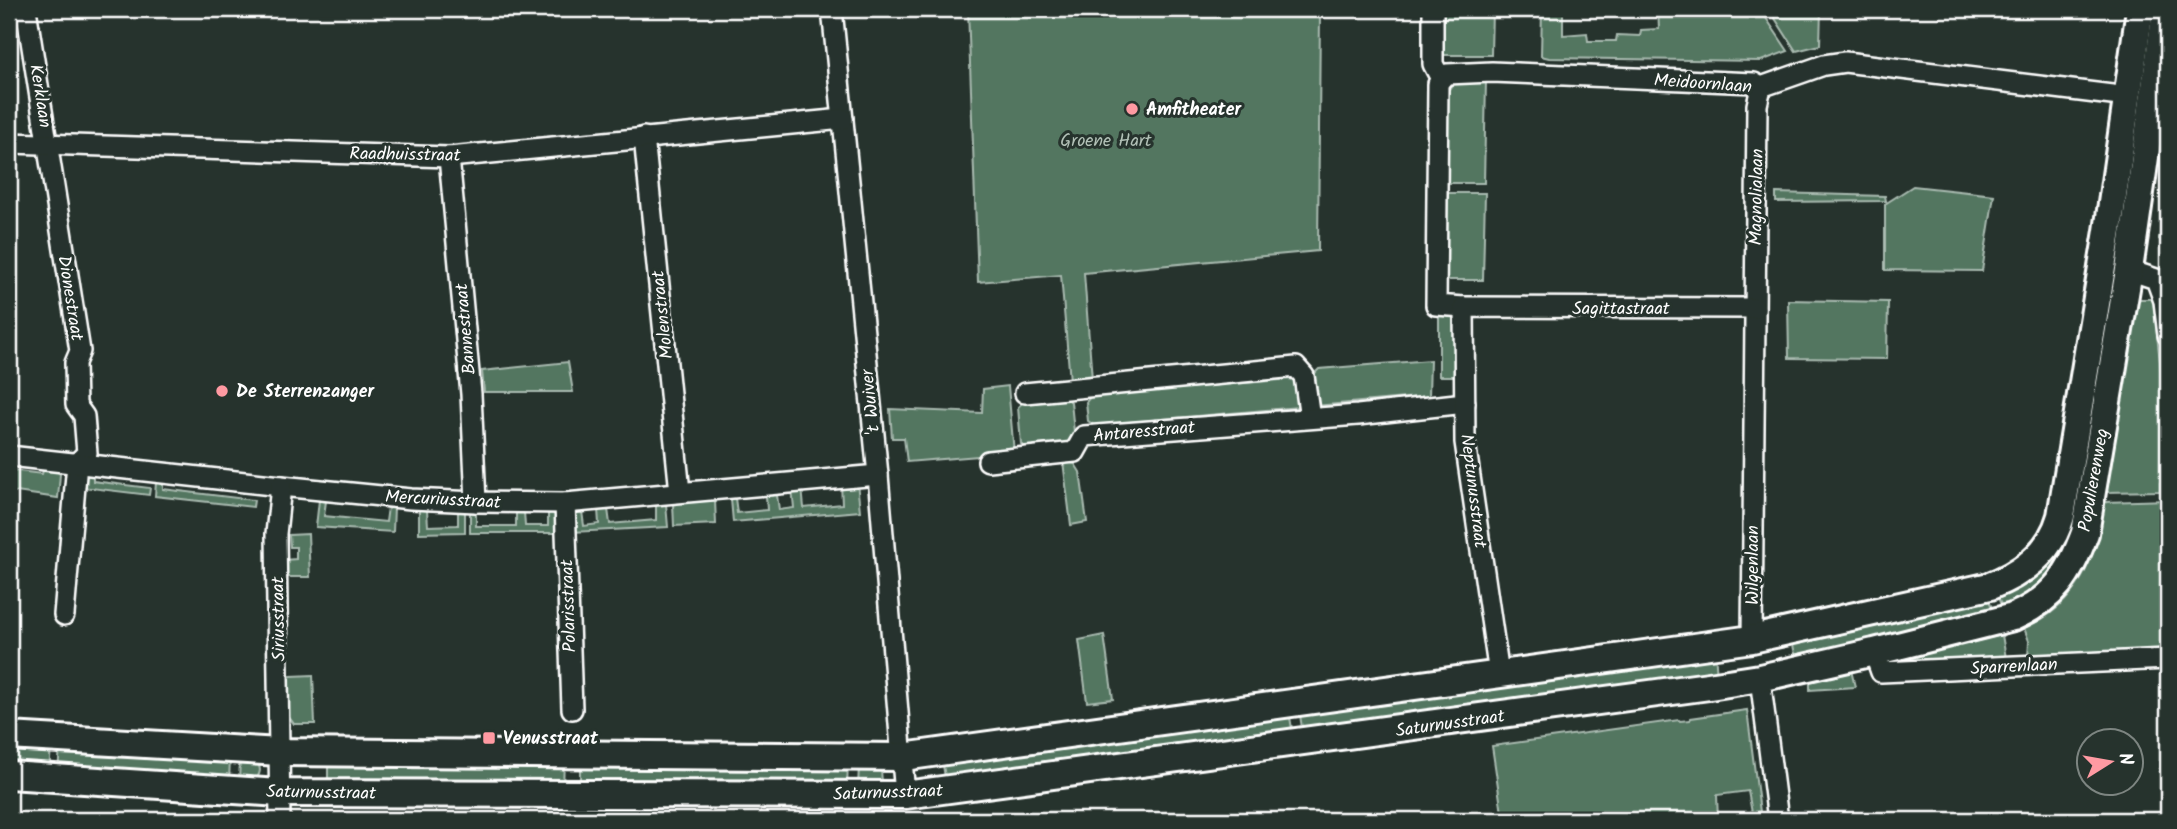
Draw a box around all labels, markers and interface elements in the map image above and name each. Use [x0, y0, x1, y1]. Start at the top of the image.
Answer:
street label: Kerklaan [20, 62, 59, 130]
street label: Meidoornlaan [1653, 67, 1753, 102]
place label: Amfitheater [1146, 96, 1243, 125]
marker: Amfitheater [1124, 101, 1140, 117]
park label: Groene Hart [1060, 127, 1153, 156]
street label: Raadhuisstraat [349, 140, 462, 171]
street label: Magnolialaan [1742, 148, 1773, 246]
street label: Dionestraat [48, 253, 91, 344]
street label: Molenstraat [644, 268, 683, 361]
street label: Bannestraat [448, 281, 485, 376]
street label: Sagittastraat [1572, 295, 1671, 324]
street label: 't Wuiver [854, 367, 889, 436]
place label: De Sterrenzanger [236, 378, 376, 407]
marker: De Sterrenzanger [214, 383, 230, 399]
street label: Antaresstraat [1092, 414, 1197, 451]
street label: Populierenweg [2071, 426, 2118, 534]
street label: Neptunusstraat [1451, 432, 1494, 551]
street label: Mercuriusstraat [384, 483, 503, 518]
street label: Wilgenlaan [1739, 525, 1768, 605]
street label: Polarisstraat [553, 558, 586, 653]
street label: Siriusstraat [264, 575, 295, 662]
street label: Sparrenlaan [1970, 651, 2058, 684]
street label: Saturnusstraat [1394, 702, 1508, 746]
place label: Venusstraat [503, 725, 599, 754]
north arrow [2076, 728, 2146, 798]
marker: Venusstraat [481, 730, 497, 746]
text: N [2109, 750, 2141, 768]
street label: Saturnusstraat [833, 777, 945, 810]
street label: Saturnusstraat [266, 778, 377, 809]

